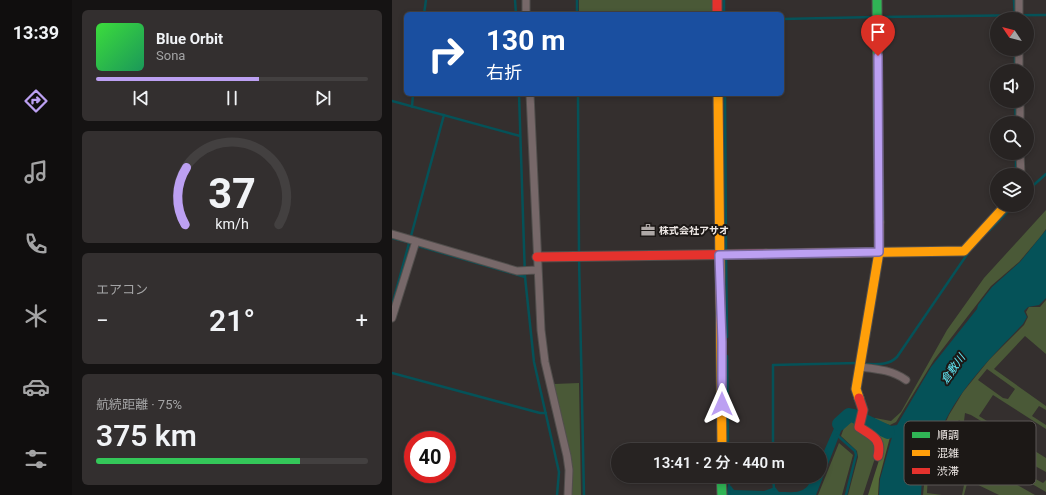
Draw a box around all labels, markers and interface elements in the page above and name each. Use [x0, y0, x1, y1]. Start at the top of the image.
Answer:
north arrow [990, 12, 1034, 56]
map controls [990, 12, 1034, 212]
pin [861, 15, 895, 56]
icon: arrive [867, 21, 889, 43]
text: 13:39 [13, 22, 59, 43]
text: 130 m [486, 24, 565, 57]
icon: right [420, 28, 472, 80]
text: Blue Orbit [156, 30, 223, 48]
text: Sona [156, 48, 185, 63]
text: 右折 [486, 62, 522, 83]
button: sound [990, 64, 1034, 108]
icon: directions [22, 87, 50, 115]
icon: previous [130, 87, 152, 109]
icon: pause [221, 87, 243, 109]
icon: next [312, 87, 334, 109]
button: search [990, 116, 1034, 160]
icon: music [22, 158, 50, 186]
button: layers [990, 168, 1034, 212]
text: 37 [208, 169, 256, 218]
text: km/h [215, 215, 249, 231]
office icon: 株式会社アサオ [640, 222, 656, 238]
place label: 株式会社アサオ [659, 225, 729, 236]
icon: phone [22, 230, 50, 258]
text: エアコン [96, 282, 148, 297]
icon: climate [22, 302, 50, 330]
text: 21° [209, 303, 255, 338]
text: − [96, 308, 109, 333]
text: + [356, 308, 368, 333]
water label: 倉敷川 [938, 351, 969, 386]
icon: car [22, 373, 50, 401]
position arrow [701, 383, 743, 425]
text: 航続距離 · 75% [96, 397, 182, 412]
text: 375 km [96, 418, 197, 453]
legend [904, 421, 1036, 485]
text: 順調 [937, 429, 959, 442]
speed limit sign: 40 [404, 431, 456, 483]
icon: filters [22, 445, 50, 473]
text: 混雑 [937, 447, 959, 460]
text: 13:41 · 2 分 · 440 m [653, 454, 785, 472]
text: 渋滞 [937, 465, 959, 478]

